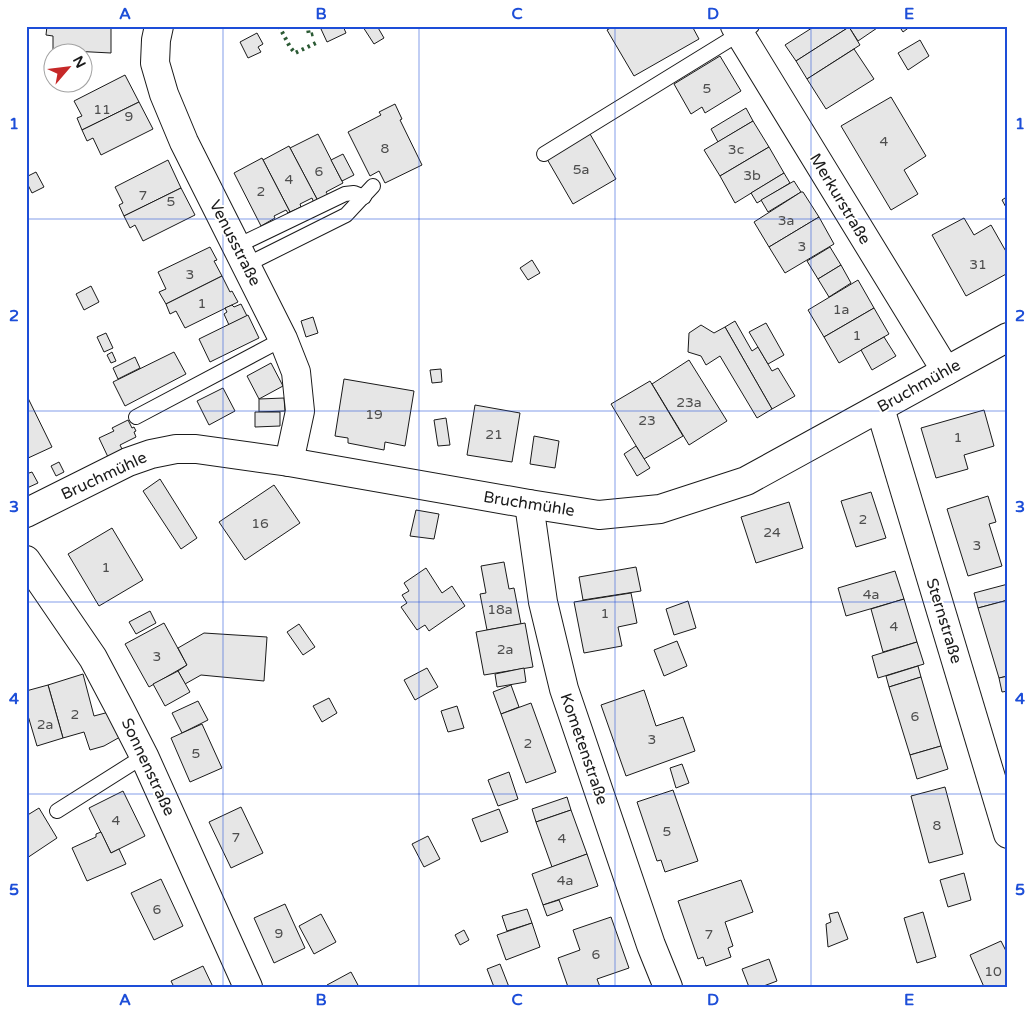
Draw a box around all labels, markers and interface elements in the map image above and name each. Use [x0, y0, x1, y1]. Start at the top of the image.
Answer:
text: A [119, 4, 131, 24]
text: B [315, 4, 327, 24]
text: C [511, 4, 523, 24]
text: D [707, 4, 719, 24]
text: E [904, 4, 914, 24]
north arrow [42, 42, 92, 92]
text: N [69, 53, 89, 71]
house number: 5 [703, 80, 711, 97]
house number: 11 [93, 101, 111, 118]
house number: 9 [125, 108, 133, 125]
text: 1 [9, 114, 19, 134]
text: 1 [1015, 114, 1025, 134]
house number: 4 [880, 133, 889, 150]
house number: 8 [381, 140, 390, 157]
house number: 3c [728, 141, 744, 158]
street label: Merkurstraße [805, 150, 875, 248]
house number: 5a [573, 161, 589, 178]
house number: 6 [315, 163, 324, 180]
house number: 3b [743, 167, 761, 184]
house number: 4 [285, 171, 294, 188]
house number: 2 [257, 183, 265, 200]
house number: 7 [139, 187, 147, 204]
house number: 5 [167, 193, 175, 210]
street label: Venusstraße [205, 197, 265, 289]
house number: 3a [778, 212, 794, 229]
house number: 3 [798, 238, 806, 255]
house number: 31 [969, 256, 987, 273]
house number: 3 [186, 266, 194, 283]
house number: 1 [198, 295, 206, 312]
house number: 1a [833, 301, 849, 318]
text: 2 [9, 306, 19, 326]
text: 2 [1015, 306, 1025, 326]
house number: 1 [853, 327, 861, 344]
street label: Bruchmühle [874, 355, 964, 417]
house number: 23a [676, 394, 702, 411]
house number: 19 [365, 406, 383, 423]
house number: 23 [638, 412, 656, 429]
house number: 21 [485, 426, 503, 443]
house number: 1 [954, 429, 962, 446]
street label: Bruchmühle [58, 447, 150, 505]
street label: Bruchmühle [482, 487, 576, 521]
text: 3 [9, 497, 19, 517]
text: 3 [1015, 497, 1025, 517]
house number: 2 [859, 511, 867, 528]
house number: 16 [251, 515, 269, 532]
house number: 24 [763, 524, 781, 541]
house number: 3 [973, 537, 981, 554]
house number: 1 [102, 559, 110, 576]
street label: Sternstraße [922, 576, 966, 666]
house number: 4a [863, 586, 879, 603]
house number: 18a [487, 601, 513, 618]
house number: 1 [601, 605, 609, 622]
house number: 4 [890, 618, 899, 635]
house number: 2a [497, 641, 513, 658]
house number: 3 [153, 648, 161, 665]
text: 4 [9, 689, 19, 709]
text: 4 [1015, 689, 1025, 709]
street label: Kometenstraße [556, 691, 612, 807]
house number: 2 [71, 706, 79, 723]
house number: 6 [911, 708, 920, 725]
street label: Sonnenstraße [117, 715, 179, 819]
house number: 2a [37, 716, 53, 733]
house number: 3 [648, 731, 656, 748]
house number: 2 [524, 735, 532, 752]
house number: 5 [192, 745, 200, 762]
house number: 4 [112, 812, 121, 829]
house number: 8 [933, 817, 942, 834]
house number: 5 [663, 823, 671, 840]
house number: 7 [232, 829, 240, 846]
house number: 4 [558, 830, 567, 847]
house number: 4a [557, 872, 573, 889]
text: 5 [9, 880, 19, 900]
text: 5 [1015, 880, 1025, 900]
house number: 6 [153, 901, 162, 918]
house number: 9 [275, 925, 283, 942]
house number: 7 [705, 926, 713, 943]
house number: 6 [592, 946, 601, 963]
house number: 10 [984, 963, 1002, 980]
text: A [119, 990, 131, 1010]
text: B [315, 990, 327, 1010]
text: C [511, 990, 523, 1010]
text: D [707, 990, 719, 1010]
text: E [904, 990, 914, 1010]

